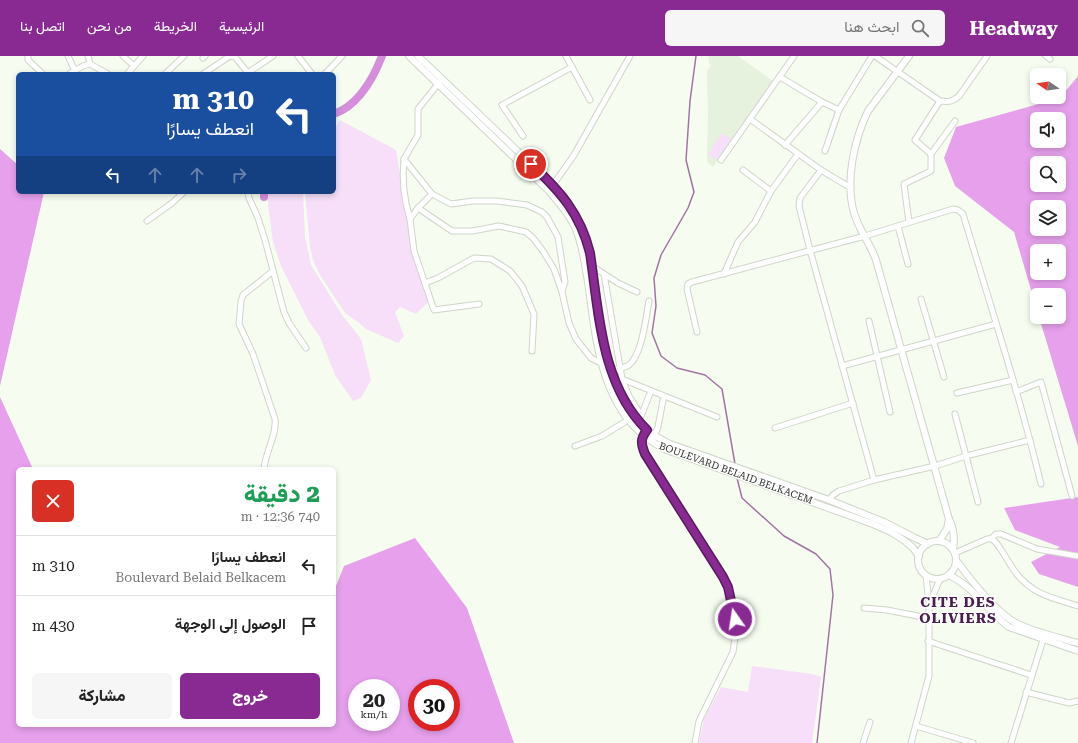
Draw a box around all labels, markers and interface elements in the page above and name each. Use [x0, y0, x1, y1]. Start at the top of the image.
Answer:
search box [665, 10, 945, 46]
icon: search [909, 17, 931, 39]
text: Headway [969, 17, 1058, 40]
text: اتصل بنا [20, 18, 65, 34]
text: من نحن [87, 18, 132, 34]
text: الخريطة [154, 18, 197, 34]
text: الرئيسية [219, 18, 264, 34]
text: ابحث هنا [844, 18, 899, 36]
north arrow [1030, 68, 1066, 104]
map controls [1030, 68, 1066, 324]
text: 310 m [173, 83, 254, 116]
icon: left [268, 88, 320, 140]
button: sound [1030, 112, 1066, 148]
text: انعطف يسارًا [166, 118, 254, 139]
pin [514, 147, 548, 181]
icon: arrive [520, 153, 542, 175]
button: search [1030, 156, 1066, 192]
icon: left [102, 164, 124, 186]
icon: ahead [144, 164, 166, 186]
icon: ahead [186, 164, 208, 186]
icon: right [228, 164, 250, 186]
button: layers [1030, 200, 1066, 236]
button: + [1030, 244, 1066, 280]
button: − [1030, 288, 1066, 324]
street label: BOULEVARD BELAID BELKACEM [658, 440, 815, 506]
button: close [32, 480, 74, 522]
text: 2 دقيقة [244, 480, 320, 508]
text: 740 m · 12:36 [241, 509, 320, 524]
text: انعطف يسارًا [211, 548, 286, 566]
icon: left [298, 555, 320, 577]
text: 310 m [32, 557, 75, 575]
text: Boulevard Belaid Belkacem [116, 570, 286, 585]
district label: CITE DES OLIVIERS [919, 594, 997, 626]
position arrow [714, 598, 756, 640]
text: الوصول إلى الوجهة [175, 615, 286, 633]
icon: arrive [298, 615, 320, 637]
text: 430 m [32, 617, 75, 635]
button: مشاركة [32, 673, 172, 719]
button: خروج [180, 673, 320, 719]
speed limit sign: 30 [408, 679, 460, 731]
text: 20 [363, 688, 385, 712]
text: km/h [361, 709, 387, 720]

